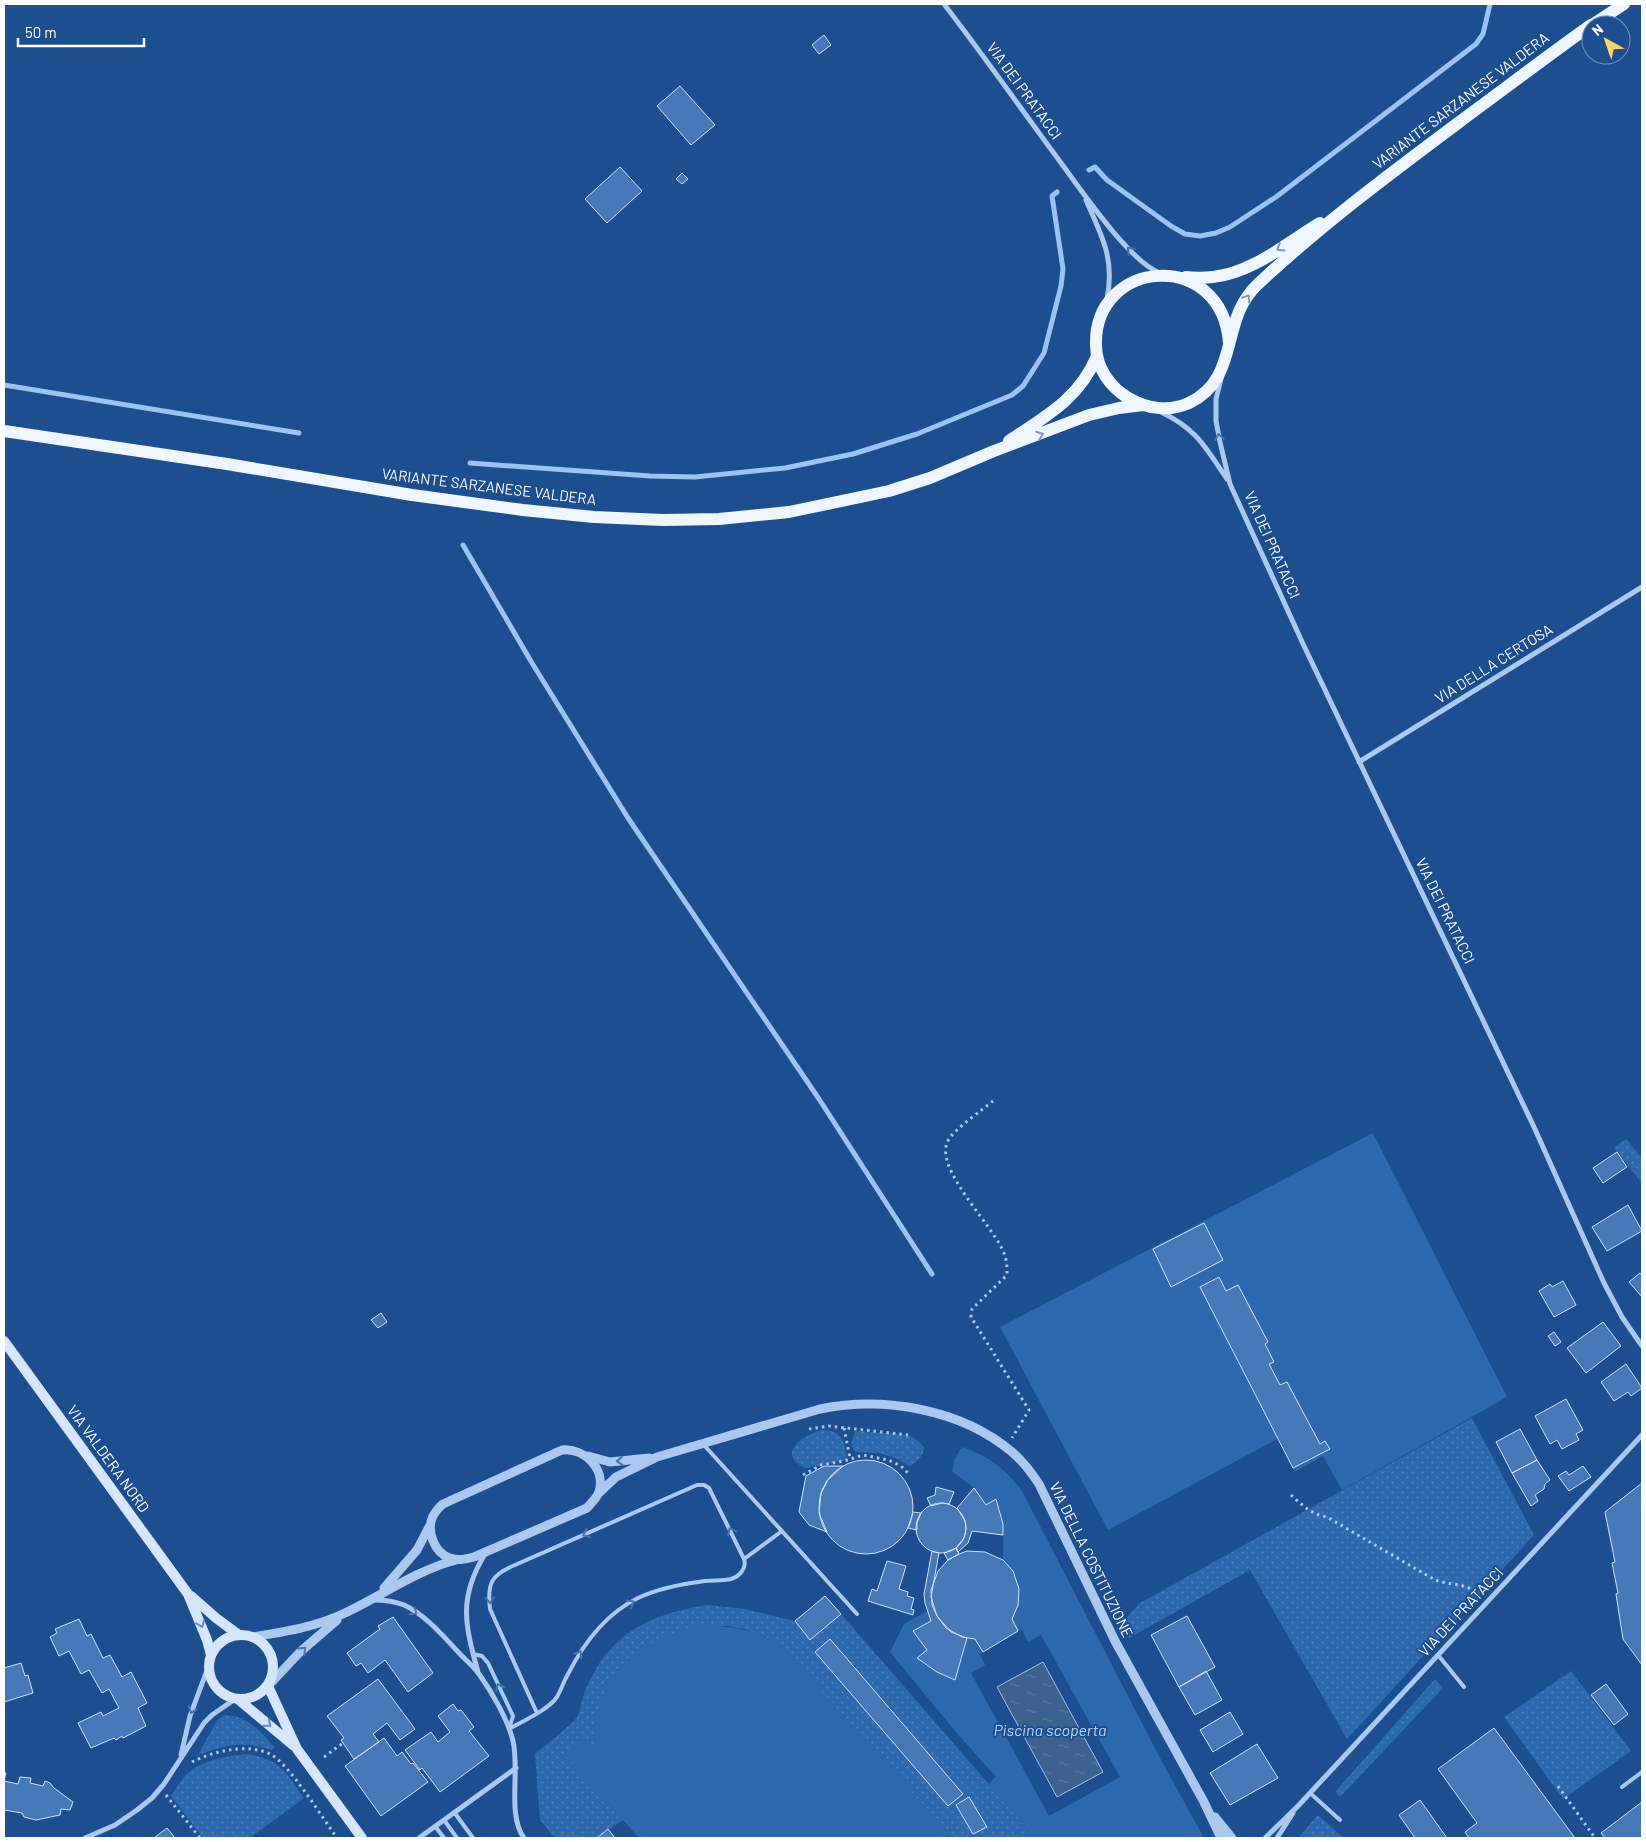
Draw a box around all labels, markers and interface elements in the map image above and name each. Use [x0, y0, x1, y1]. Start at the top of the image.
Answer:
scale bar [18, 15, 144, 47]
north arrow [1581, 15, 1631, 65]
text: N [1588, 20, 1606, 39]
text: 50 m [25, 23, 57, 41]
street label: VARIANTE SARZANESE VALDERA [1369, 28, 1552, 172]
street label: VIA DEI PRATACCI [984, 38, 1066, 142]
one-way arrow [1277, 241, 1286, 251]
one-way arrow [1127, 246, 1136, 255]
one-way arrow [1241, 294, 1250, 304]
one-way arrow [1036, 431, 1044, 441]
one-way arrow [1214, 432, 1224, 441]
street label: VARIANTE SARZANESE VALDERA [381, 464, 597, 508]
street label: VIA DEI PRATACCI [1241, 488, 1305, 601]
street label: VIA DELLA CERTOSA [1431, 620, 1556, 707]
street label: VIA DEI PRATACCI [1412, 855, 1479, 966]
street label: VIA VALDERA NORD [64, 1401, 154, 1515]
one-way arrow [615, 1455, 623, 1466]
street label: VIA DELLA COSTITUZIONE [1046, 1479, 1137, 1640]
one-way arrow [726, 1527, 737, 1536]
one-way arrow [582, 1528, 591, 1539]
street label: VIA DEI PRATACCI [1414, 1563, 1506, 1660]
one-way arrow [484, 1597, 495, 1605]
one-way arrow [625, 1599, 634, 1609]
one-way arrow [409, 1606, 418, 1615]
one-way arrow [195, 1619, 205, 1628]
one-way arrow [297, 1646, 306, 1655]
one-way arrow [573, 1651, 583, 1660]
one-way arrow [495, 1683, 506, 1692]
one-way arrow [188, 1706, 198, 1714]
one-way arrow [263, 1719, 272, 1728]
water label: Piscina scoperta [993, 1720, 1107, 1739]

